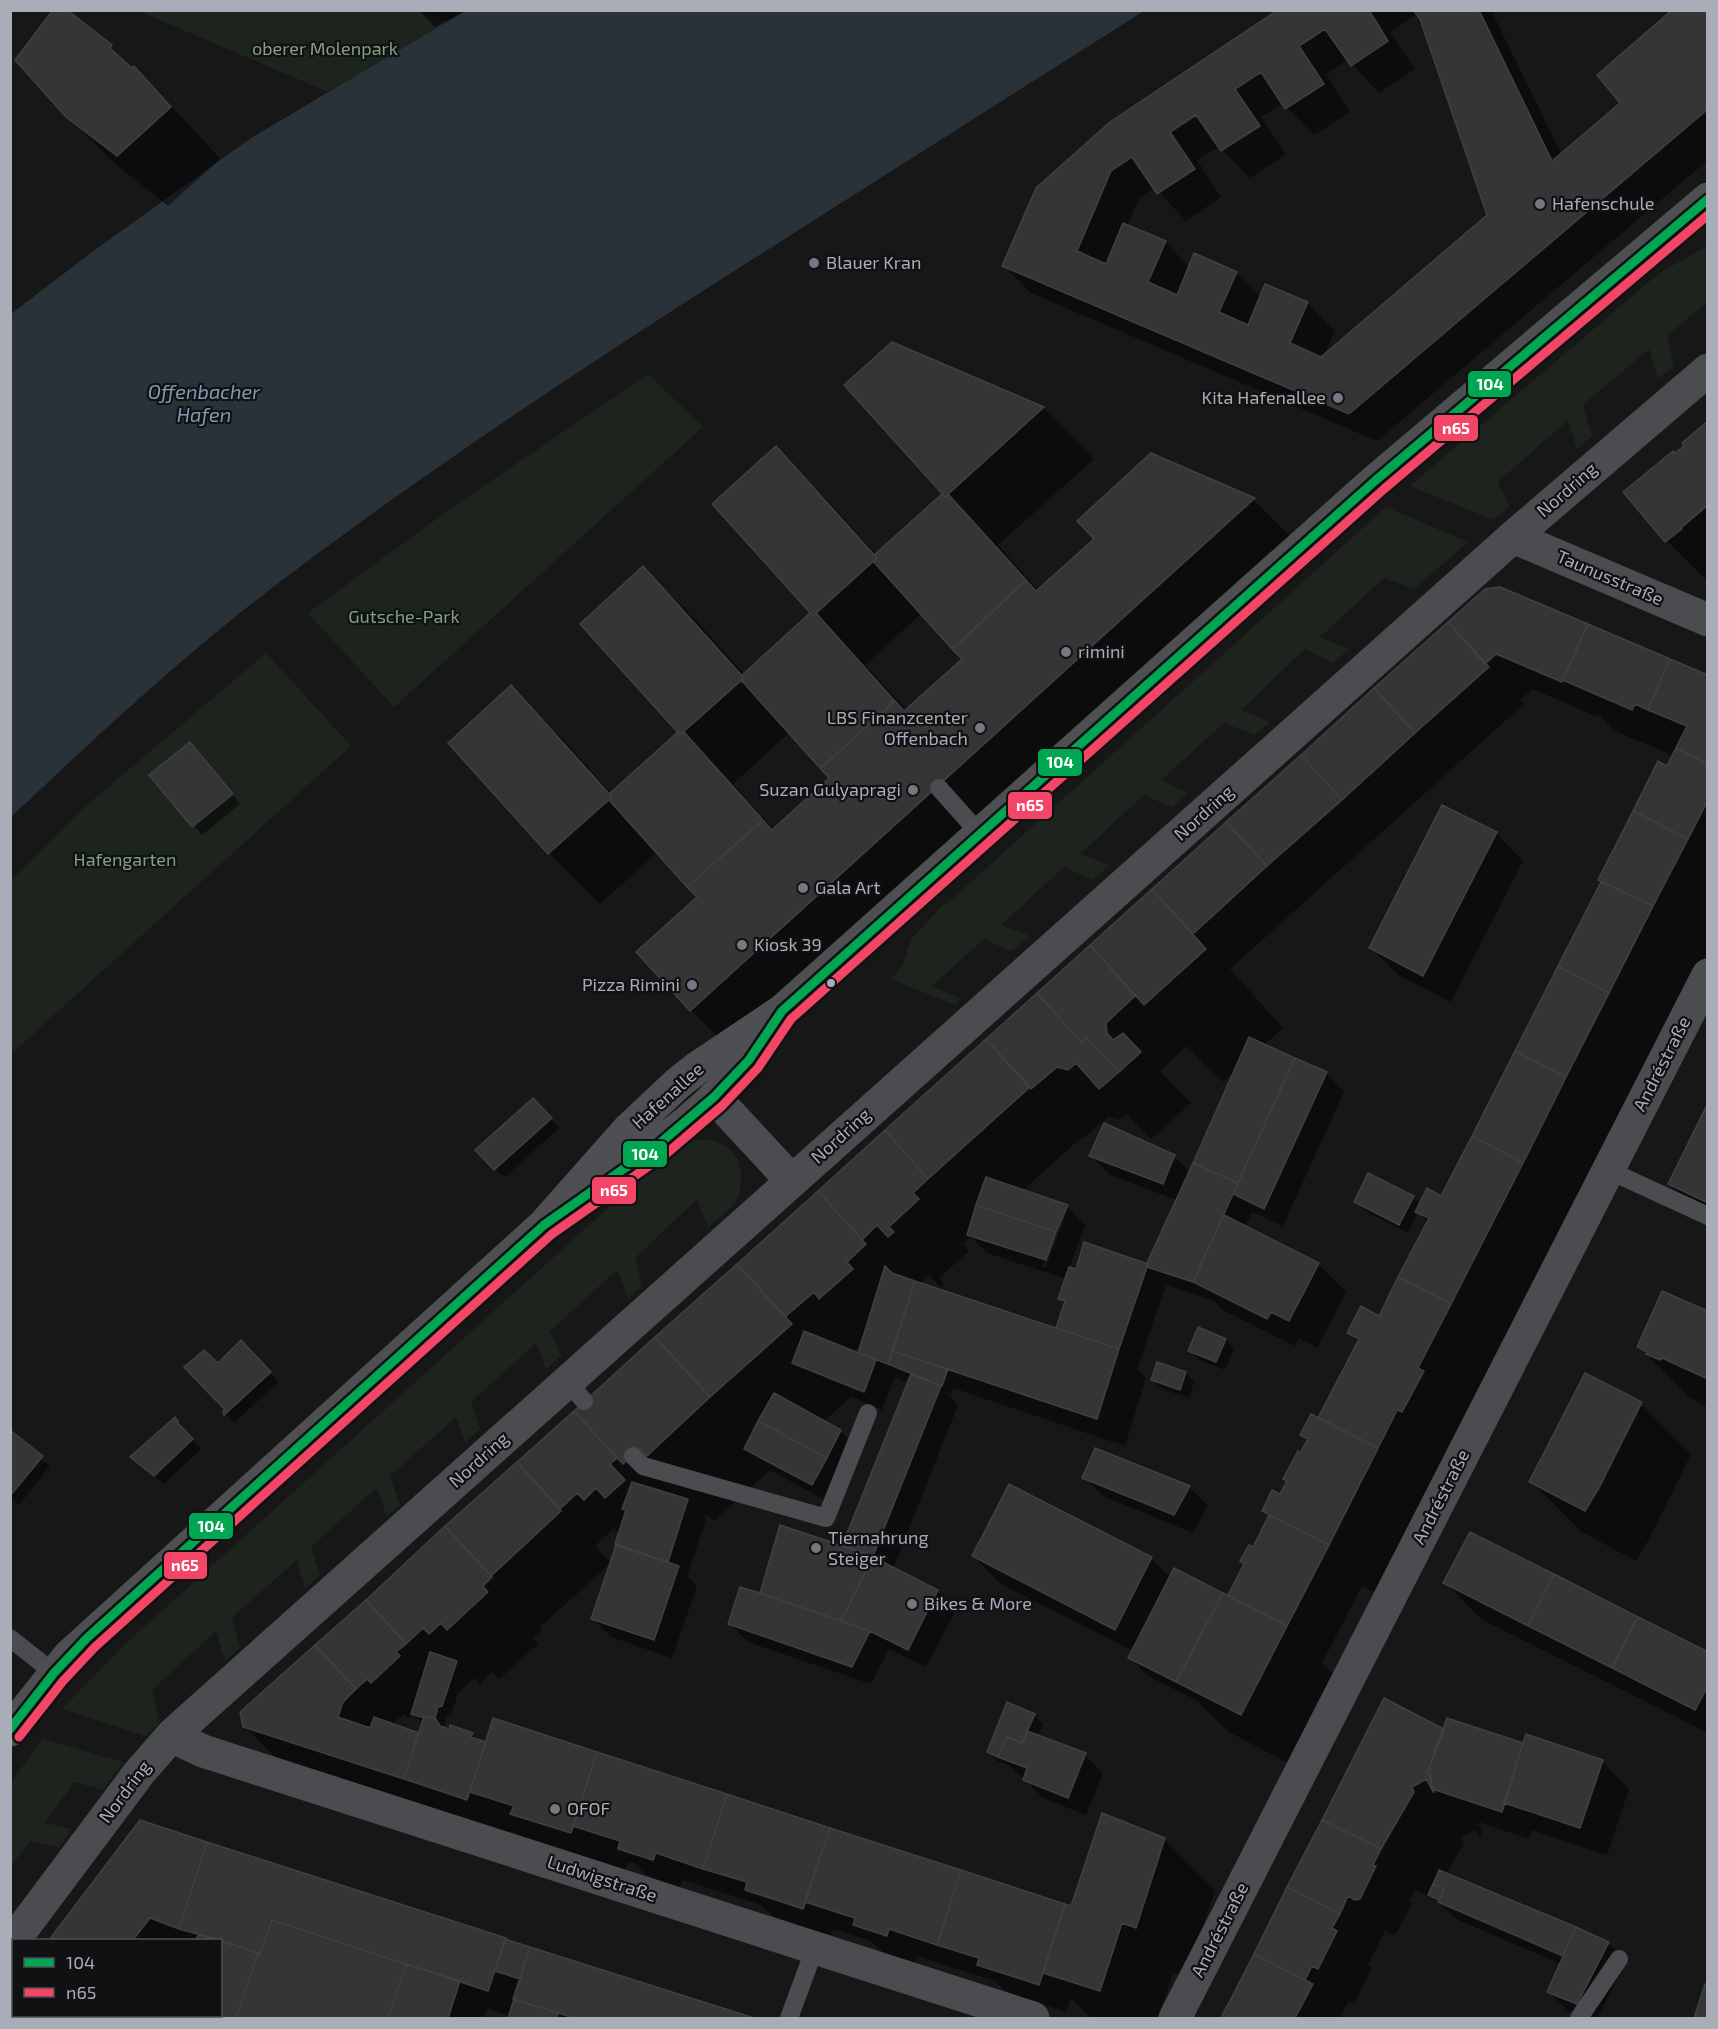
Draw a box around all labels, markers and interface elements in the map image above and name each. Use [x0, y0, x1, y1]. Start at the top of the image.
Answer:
park label: oberer Molenpark [252, 37, 398, 59]
place label: Hafenschule [1552, 192, 1654, 214]
marker: Hafenschule [1533, 197, 1547, 211]
place label: Blauer Kran [826, 251, 921, 273]
marker: Blauer Kran [807, 256, 821, 270]
line badge: 104 [1467, 370, 1512, 398]
text: 104 [1476, 374, 1504, 393]
water label: Offenbacher Hafen [148, 379, 261, 426]
place label: Kita Hafenallee [1202, 386, 1326, 408]
marker: Kita Hafenallee [1331, 391, 1345, 405]
line badge: n65 [1433, 414, 1479, 442]
text: n65 [1442, 418, 1470, 437]
street label: Nordring [1532, 457, 1601, 521]
street label: Taunusstraße [1554, 545, 1667, 609]
park label: Gutsche-Park [348, 605, 460, 627]
place label: rimini [1078, 640, 1125, 662]
marker: rimini [1059, 645, 1073, 659]
place label: LBS Finanzcenter Offenbach [827, 706, 968, 749]
marker: LBS Finanzcenter Offenbach [973, 721, 987, 735]
line badge: 104 [1037, 748, 1083, 777]
text: 104 [1046, 752, 1074, 771]
place label: Suzan Gulyapragi [759, 778, 901, 800]
street label: Nordring [1169, 780, 1238, 845]
marker: Suzan Gulyapragi [906, 783, 920, 797]
line badge: n65 [1007, 791, 1053, 820]
text: n65 [1016, 795, 1044, 814]
park label: Hafengarten [74, 848, 176, 870]
place label: Gala Art [815, 876, 880, 898]
marker: Gala Art [796, 881, 810, 895]
place label: Kiosk 39 [754, 933, 822, 955]
marker: Kiosk 39 [735, 938, 749, 952]
place label: Pizza Rimini [582, 973, 680, 995]
unlabelled marker [825, 977, 837, 989]
marker: Pizza Rimini [685, 978, 699, 992]
street label: Andréstraße [1628, 1012, 1694, 1115]
street label: Hafenallee [627, 1057, 708, 1133]
street label: Nordring [806, 1103, 875, 1168]
line badge: 104 [622, 1140, 668, 1168]
text: 104 [631, 1144, 659, 1163]
line badge: n65 [591, 1176, 637, 1205]
text: n65 [600, 1180, 628, 1199]
street label: Nordring [444, 1427, 513, 1492]
street label: Andréstraße [1407, 1445, 1473, 1548]
line badge: 104 [188, 1512, 234, 1540]
text: 104 [197, 1516, 225, 1535]
place label: Tiernahrung Steiger [828, 1526, 929, 1569]
marker: Tiernahrung Steiger [809, 1541, 823, 1555]
line badge: n65 [163, 1551, 208, 1580]
text: n65 [171, 1555, 199, 1574]
place label: Bikes & More [924, 1592, 1032, 1614]
marker: Bikes & More [905, 1597, 919, 1611]
street label: Nordring [94, 1756, 155, 1827]
place label: OFOF [567, 1797, 611, 1819]
marker: OFOF [548, 1802, 562, 1816]
street label: Ludwigstraße [545, 1850, 660, 1906]
street label: Andréstraße [1186, 1878, 1252, 1981]
legend [12, 1939, 222, 2017]
text: 104 [66, 1951, 95, 1973]
text: n65 [66, 1981, 96, 2003]

